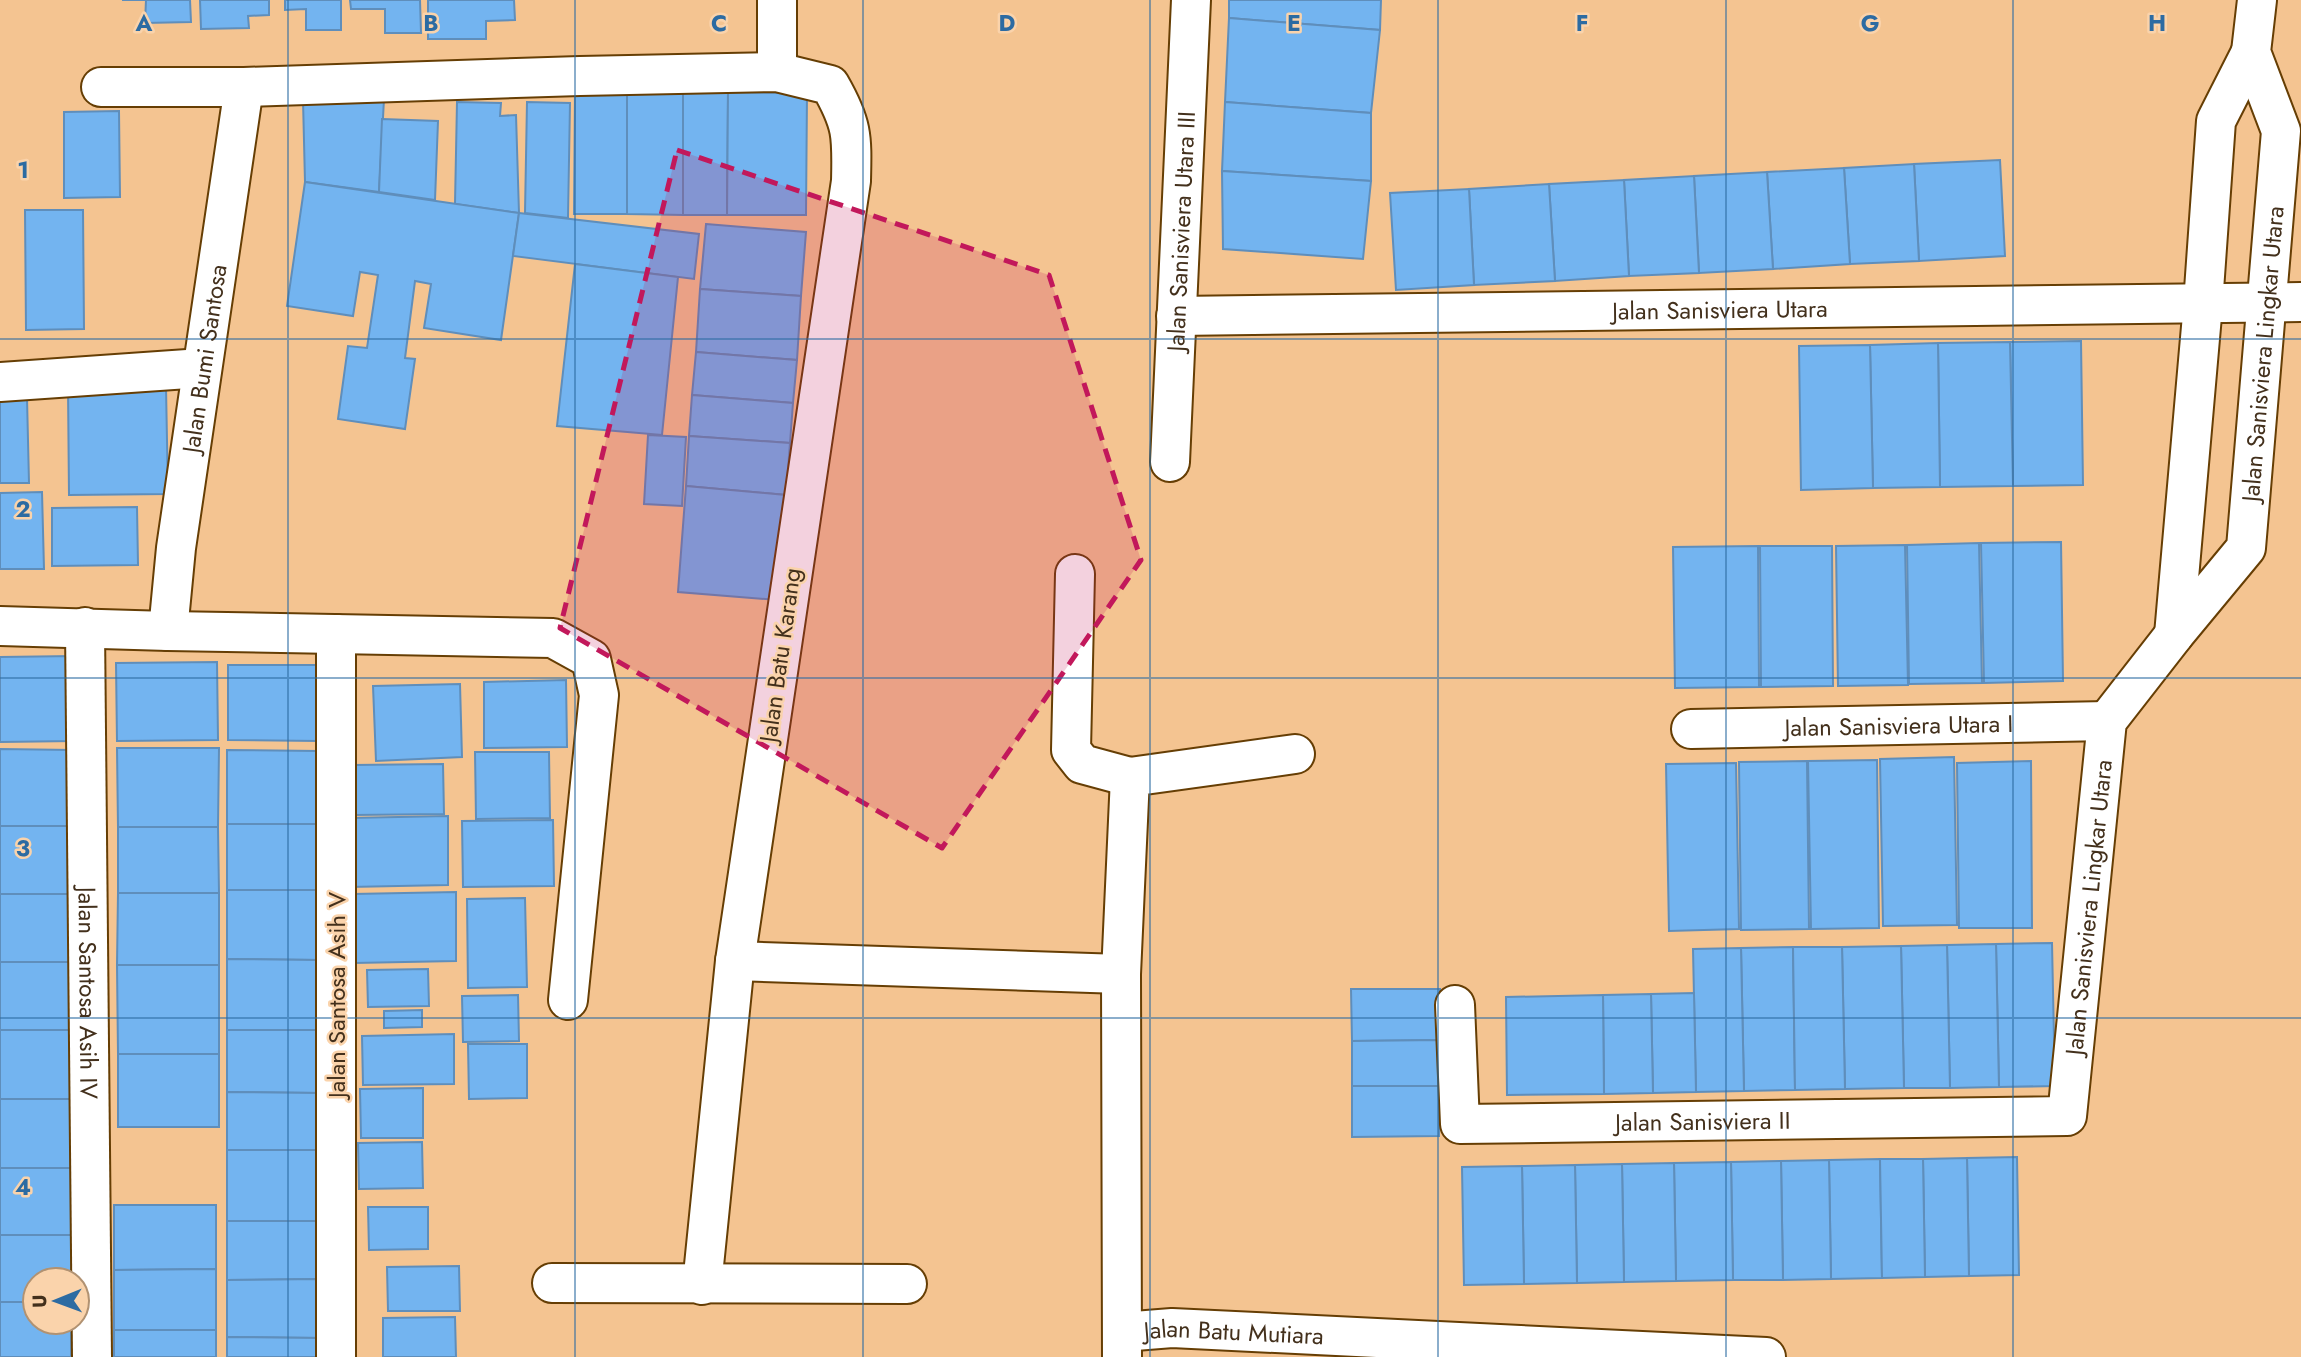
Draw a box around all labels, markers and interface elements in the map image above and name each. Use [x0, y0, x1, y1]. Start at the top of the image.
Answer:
text: A [135, 6, 153, 40]
text: B [423, 6, 439, 40]
text: C [711, 6, 727, 40]
text: D [999, 6, 1016, 40]
text: E [1287, 6, 1301, 40]
text: F [1576, 6, 1588, 40]
text: G [1861, 6, 1879, 40]
text: H [2148, 6, 2166, 40]
street label: Jalan Sanisviera Utara III [1157, 110, 1203, 355]
text: 1 [17, 153, 29, 187]
street label: Jalan Sanisviera Lingkar Utara [2232, 205, 2292, 506]
street label: Jalan Bumi Santosa [172, 262, 235, 458]
street label: Jalan Sanisviera Utara [1609, 290, 1828, 328]
text: 2 [15, 492, 31, 526]
street label: Jalan Batu Karang [750, 566, 810, 747]
street label: Jalan Sanisviera Utara I [1781, 705, 2014, 745]
street label: Jalan Sanisviera Lingkar Utara [2055, 758, 2120, 1059]
text: 3 [16, 831, 30, 865]
street label: Jalan Santosa Asih IV [70, 884, 107, 1099]
street label: Jalan Santosa Asih V [319, 892, 354, 1101]
street label: Jalan Sanisviera II [1612, 1102, 1791, 1139]
text: 4 [15, 1170, 31, 1204]
north arrow [21, 1266, 91, 1336]
text: U [26, 1294, 53, 1308]
street label: Jalan Batu Mutiara [1139, 1310, 1325, 1353]

